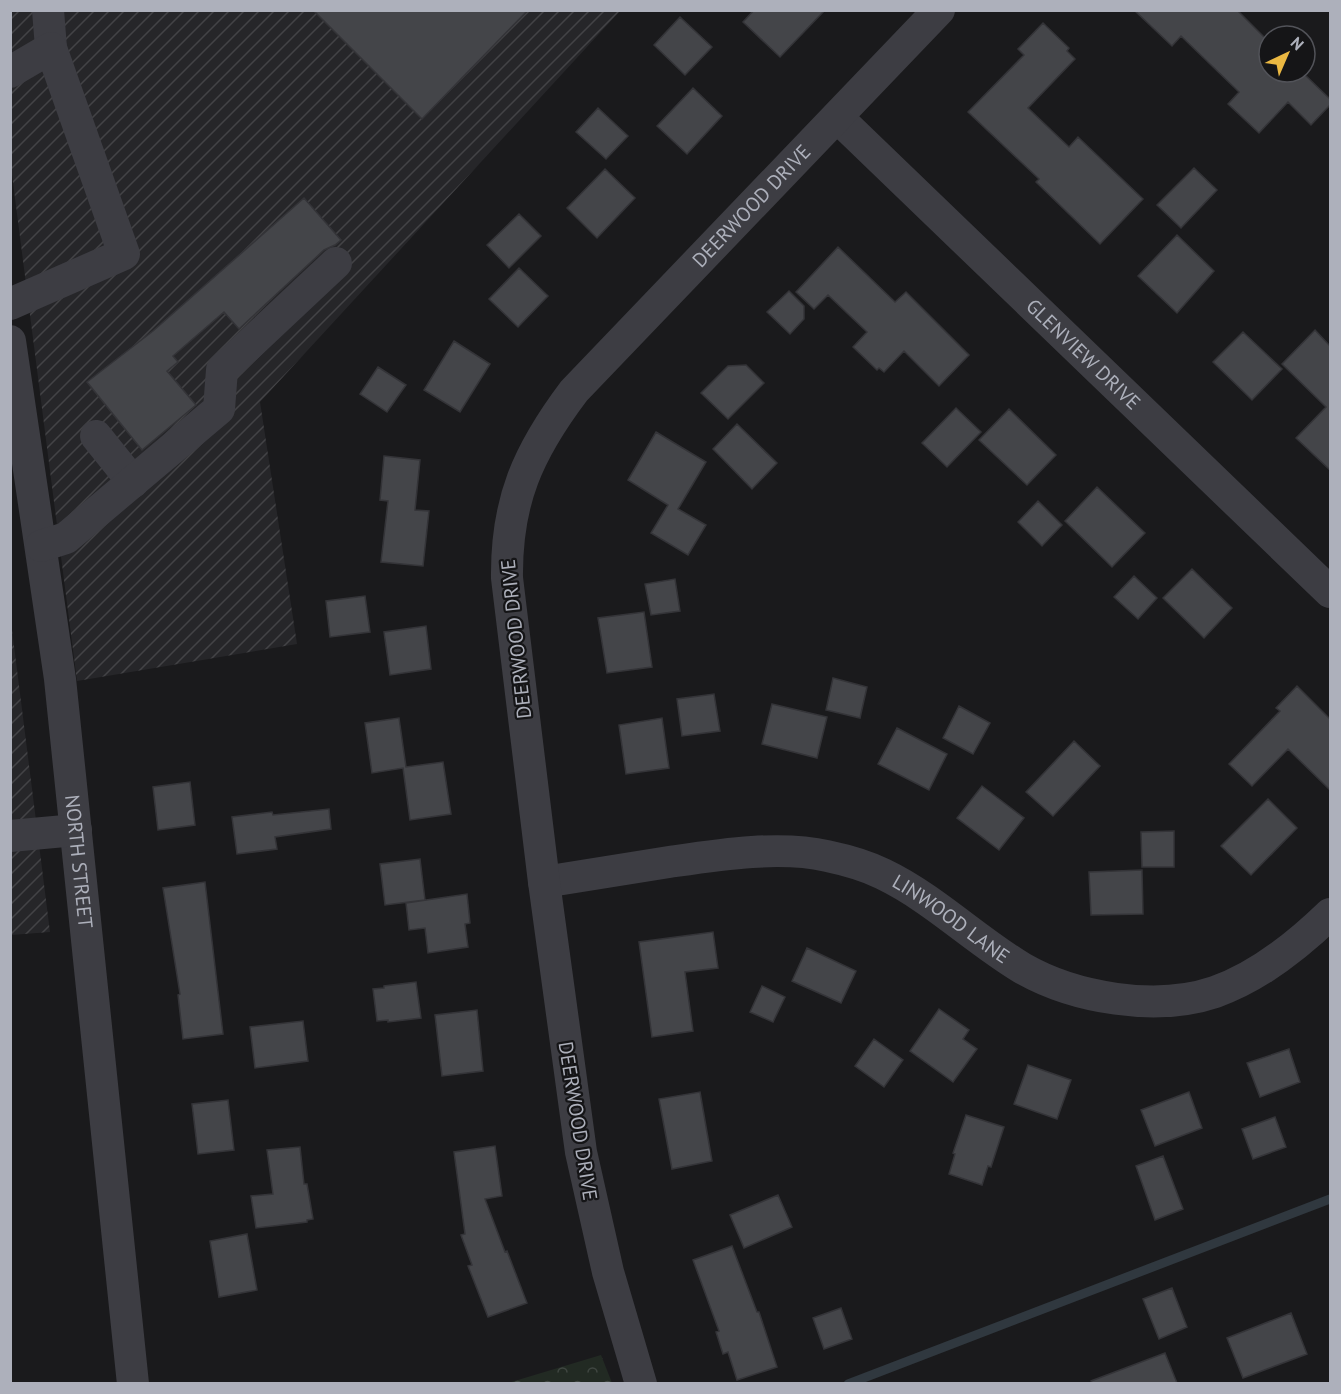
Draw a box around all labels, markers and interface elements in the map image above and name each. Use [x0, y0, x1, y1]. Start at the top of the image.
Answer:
north arrow [1257, 24, 1317, 84]
text: N [1287, 32, 1308, 54]
street label: DEERWOOD DRIVE [686, 139, 816, 273]
street label: GLENVIEW DRIVE [1021, 293, 1146, 415]
street label: DEERWOOD DRIVE [495, 558, 537, 720]
street label: NORTH STREET [59, 793, 99, 929]
street label: LINWOOD LANE [888, 868, 1015, 969]
street label: DEERWOOD DRIVE [553, 1040, 603, 1202]

